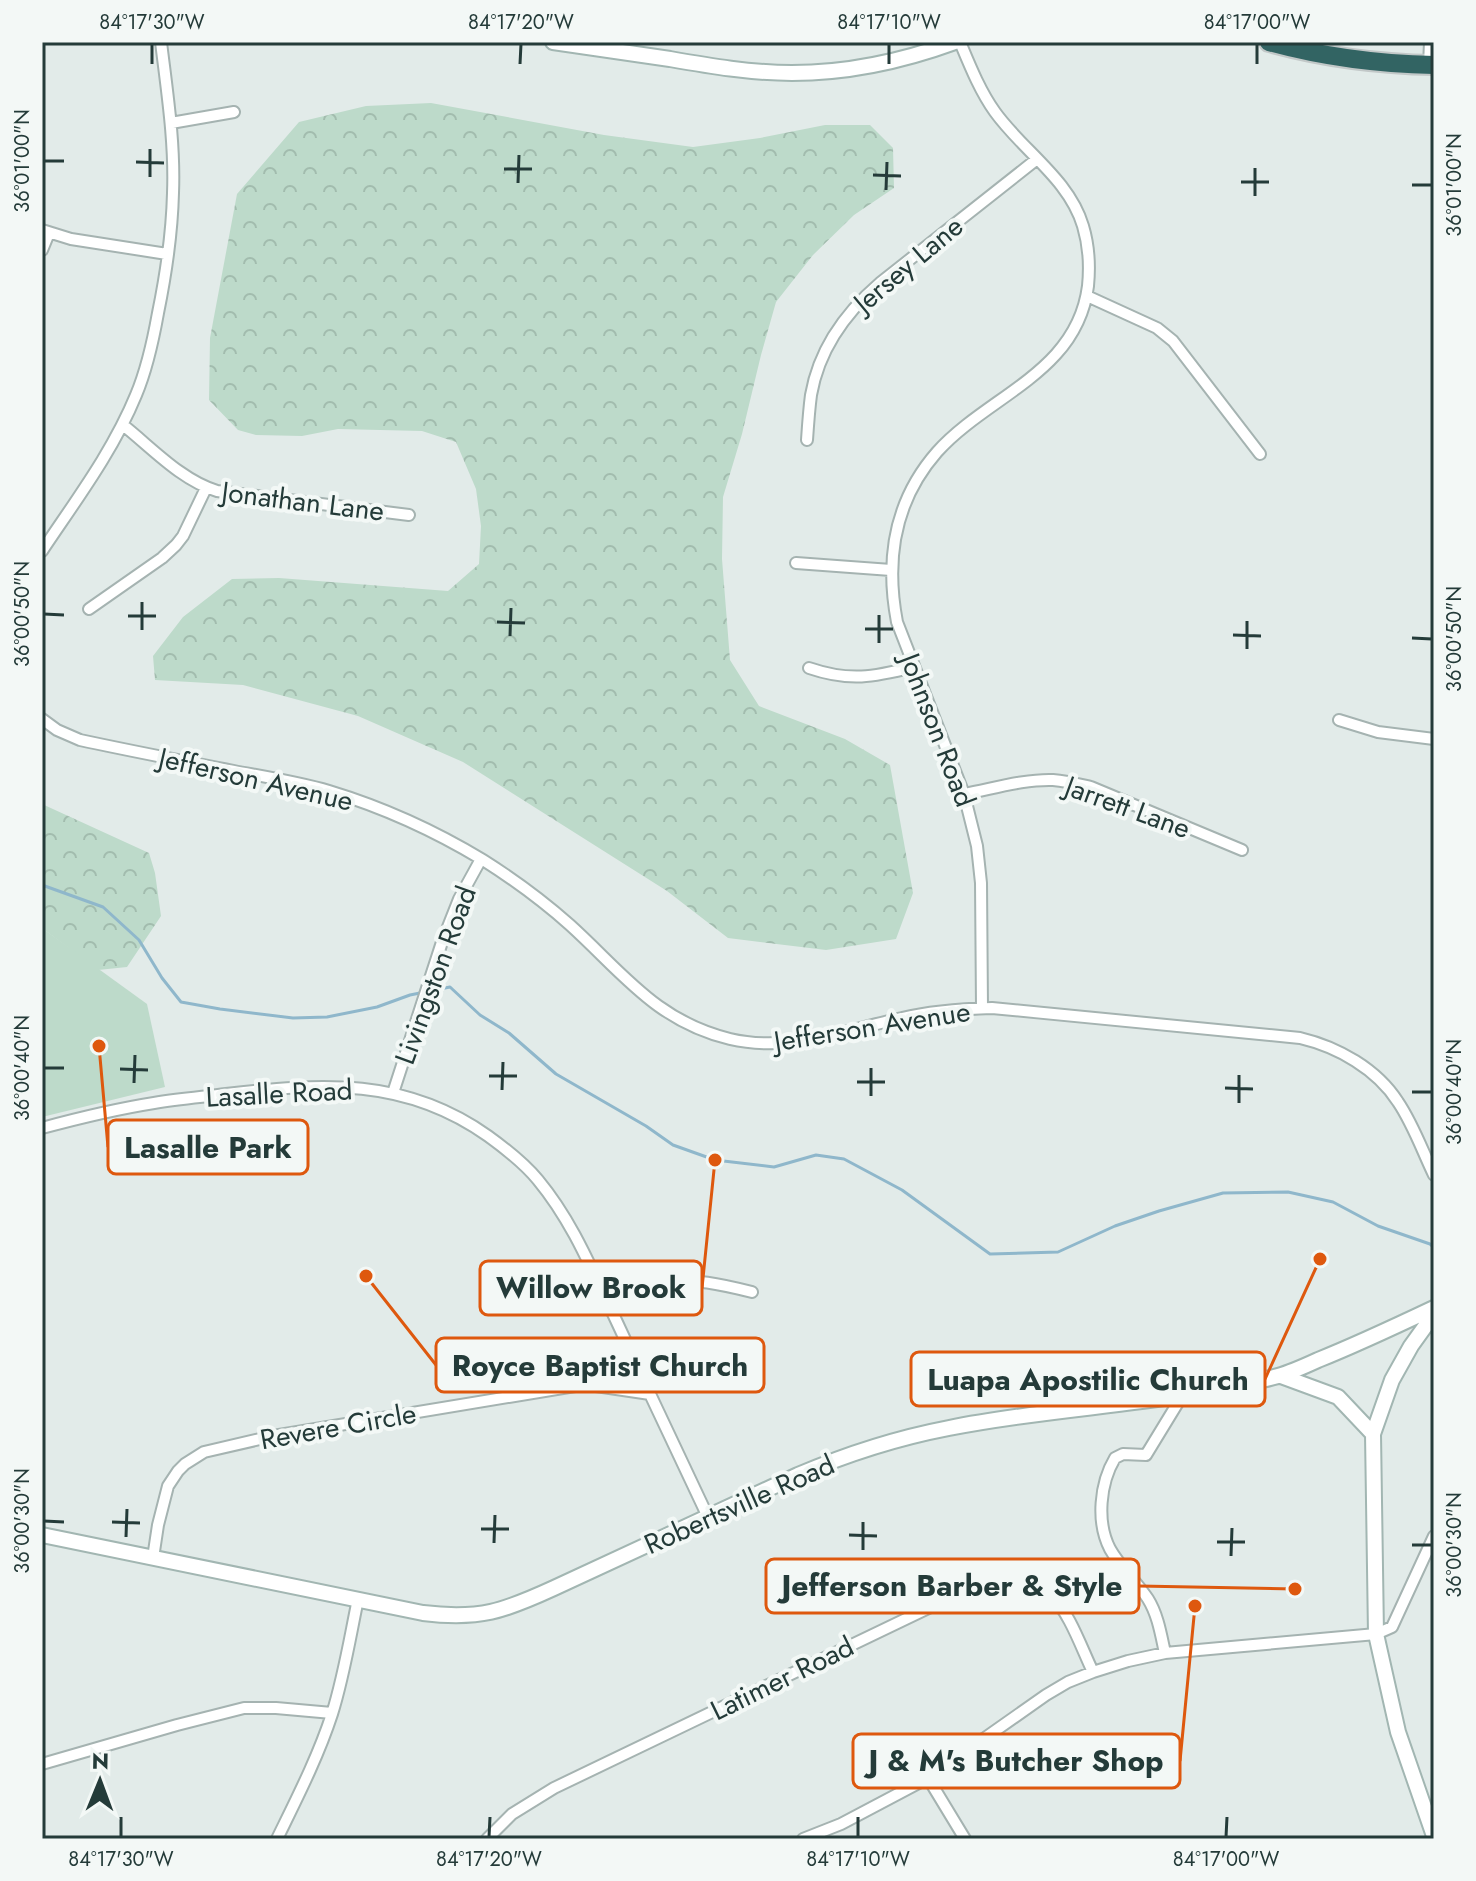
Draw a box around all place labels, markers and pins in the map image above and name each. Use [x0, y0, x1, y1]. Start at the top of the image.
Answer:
callout: Lasalle Park [108, 1120, 308, 1174]
callout: Willow Brook [480, 1261, 702, 1315]
callout: Royce Baptist Church [436, 1338, 764, 1392]
callout: Luapa Apostilic Church [911, 1352, 1265, 1406]
callout: Jefferson Barber & Style [766, 1559, 1139, 1613]
callout: J & M's Butcher Shop [853, 1734, 1180, 1788]

